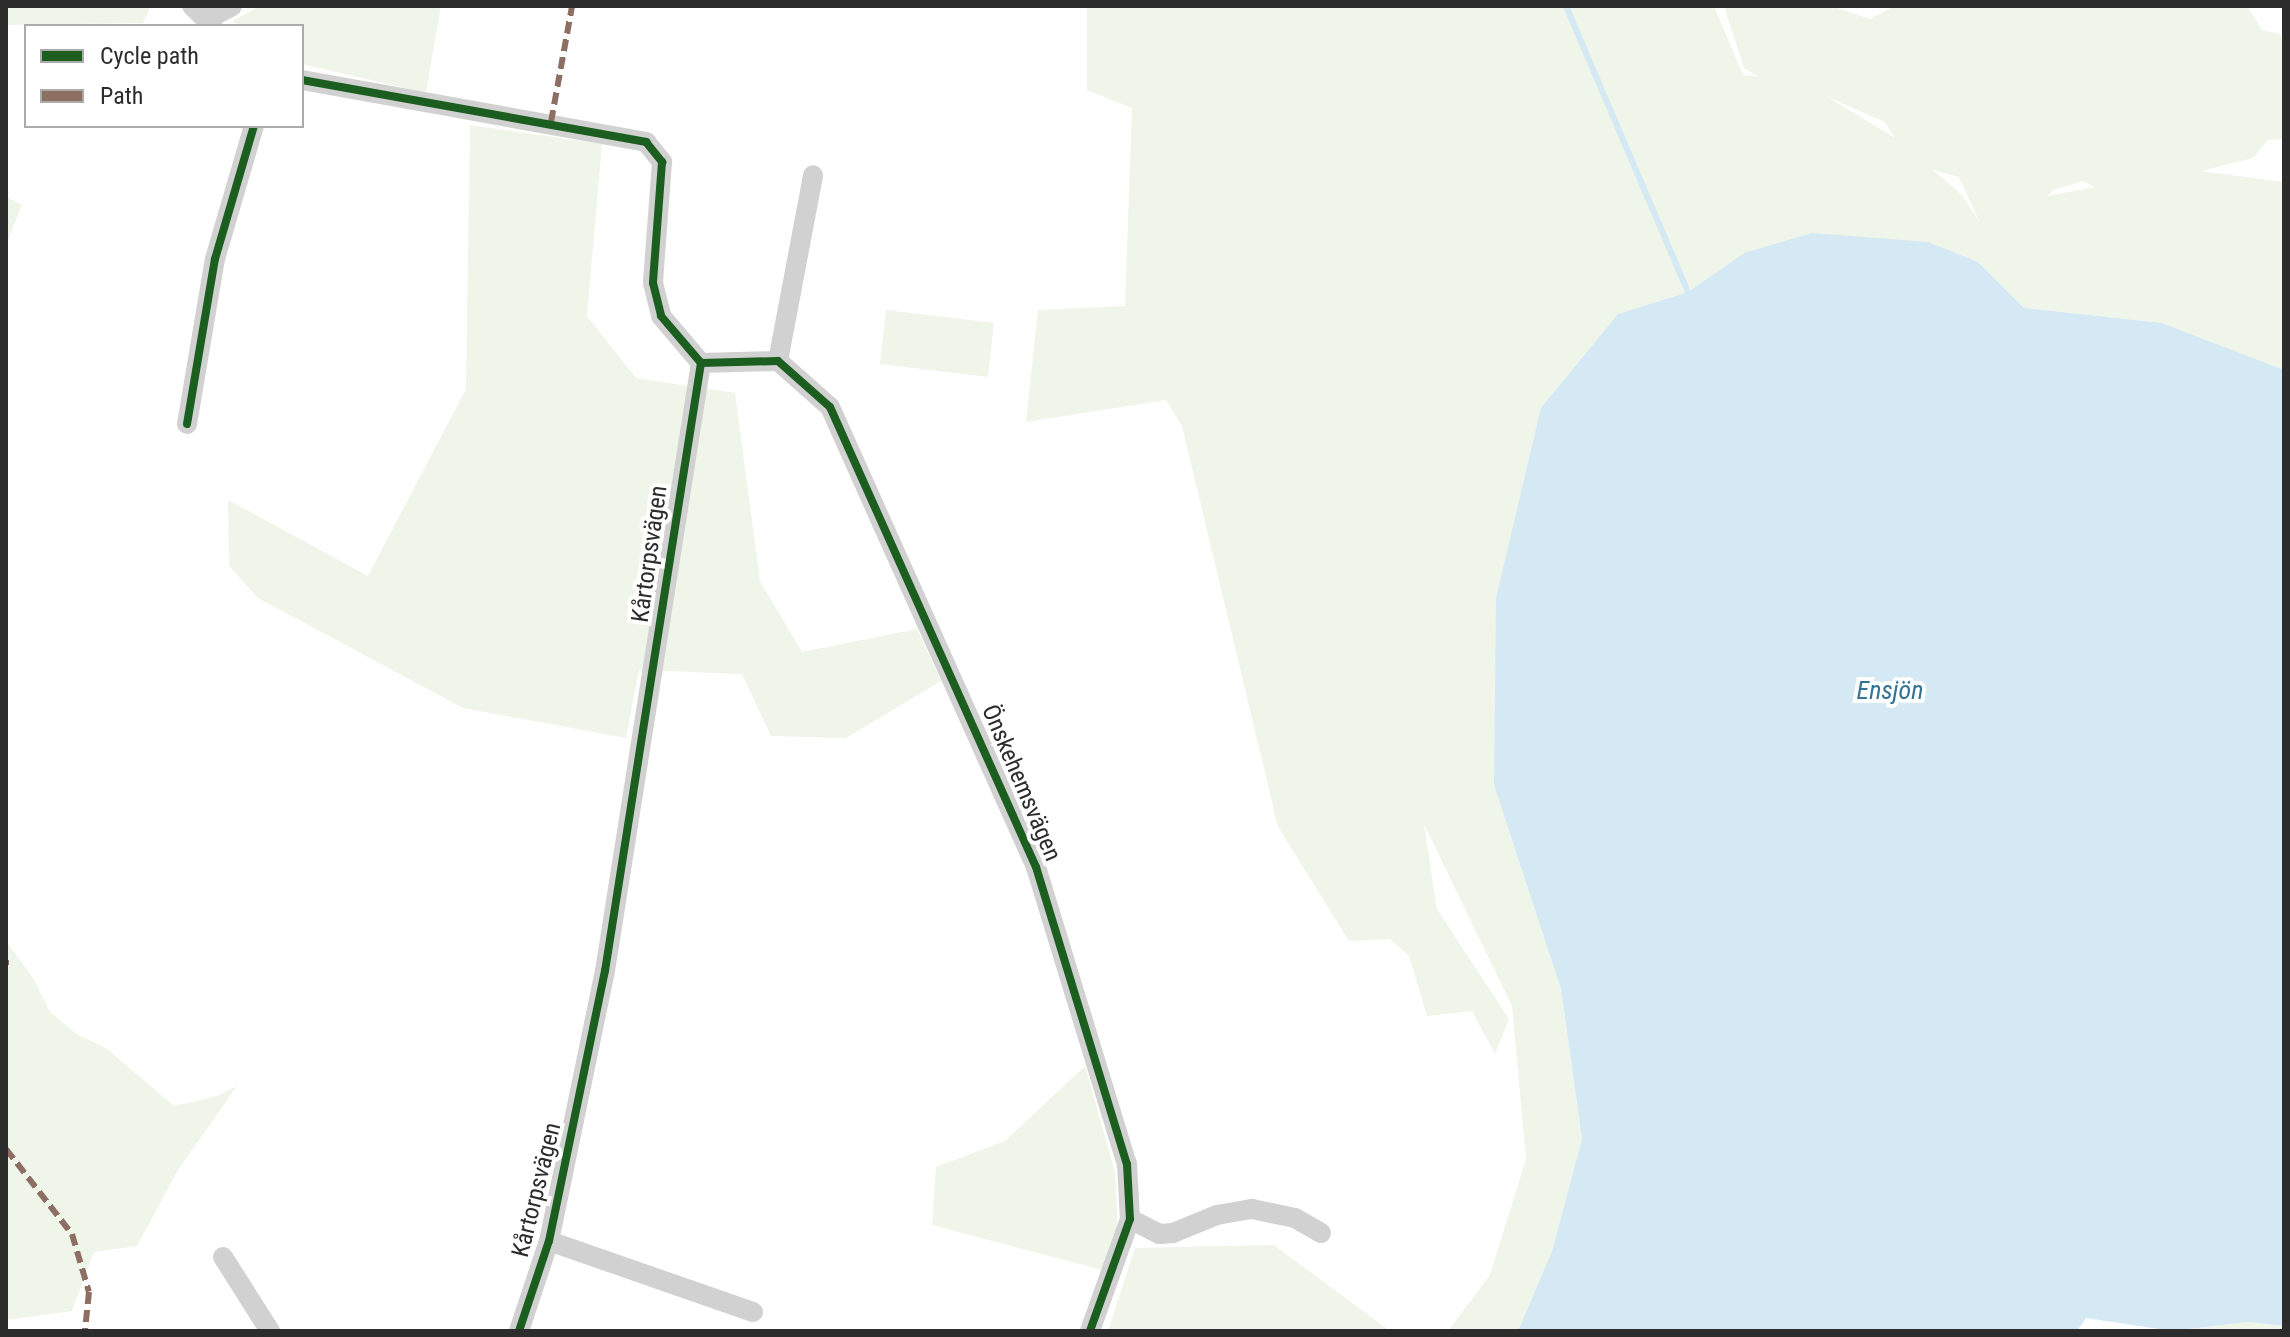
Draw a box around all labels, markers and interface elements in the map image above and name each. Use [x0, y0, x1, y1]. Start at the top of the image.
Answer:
legend [24, 24, 304, 128]
text: Cycle path [100, 42, 199, 70]
text: Path [100, 82, 143, 110]
street label: Kårtorpsvägen [626, 484, 674, 624]
water label: Ensjön [1857, 675, 1923, 707]
street label: Önskehemsvägen [975, 701, 1067, 865]
street label: Kårtorpsvägen [506, 1120, 568, 1260]

